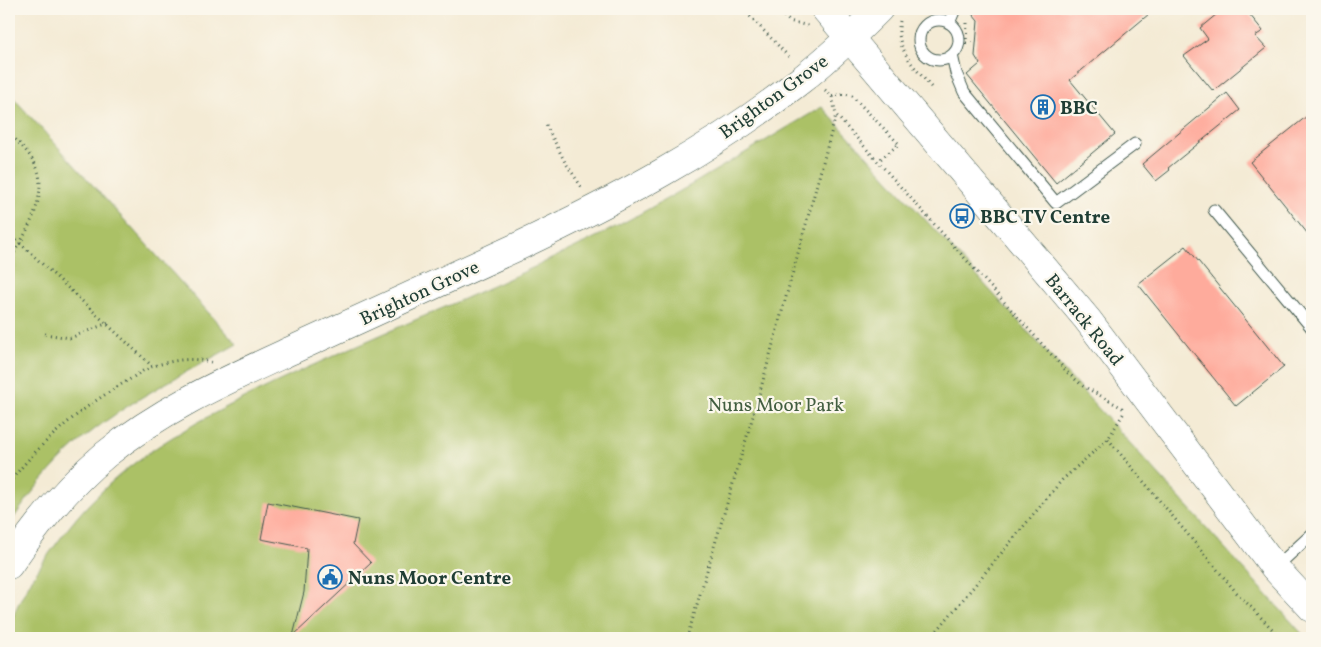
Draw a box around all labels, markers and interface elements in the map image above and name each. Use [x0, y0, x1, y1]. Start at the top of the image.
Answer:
street label: Brighton Grove [714, 49, 834, 146]
building icon: BBC [1030, 94, 1056, 120]
place label: BBC [1060, 96, 1098, 122]
bus stop icon: BBC TV Centre [949, 203, 975, 229]
place label: BBC TV Centre [980, 205, 1111, 231]
street label: Brighton Grove [356, 255, 484, 333]
street label: Barrack Road [1038, 269, 1129, 372]
park label: Nuns Moor Park [708, 393, 844, 419]
public building icon: Nuns Moor Centre [317, 564, 343, 590]
place label: Nuns Moor Centre [348, 566, 511, 592]

